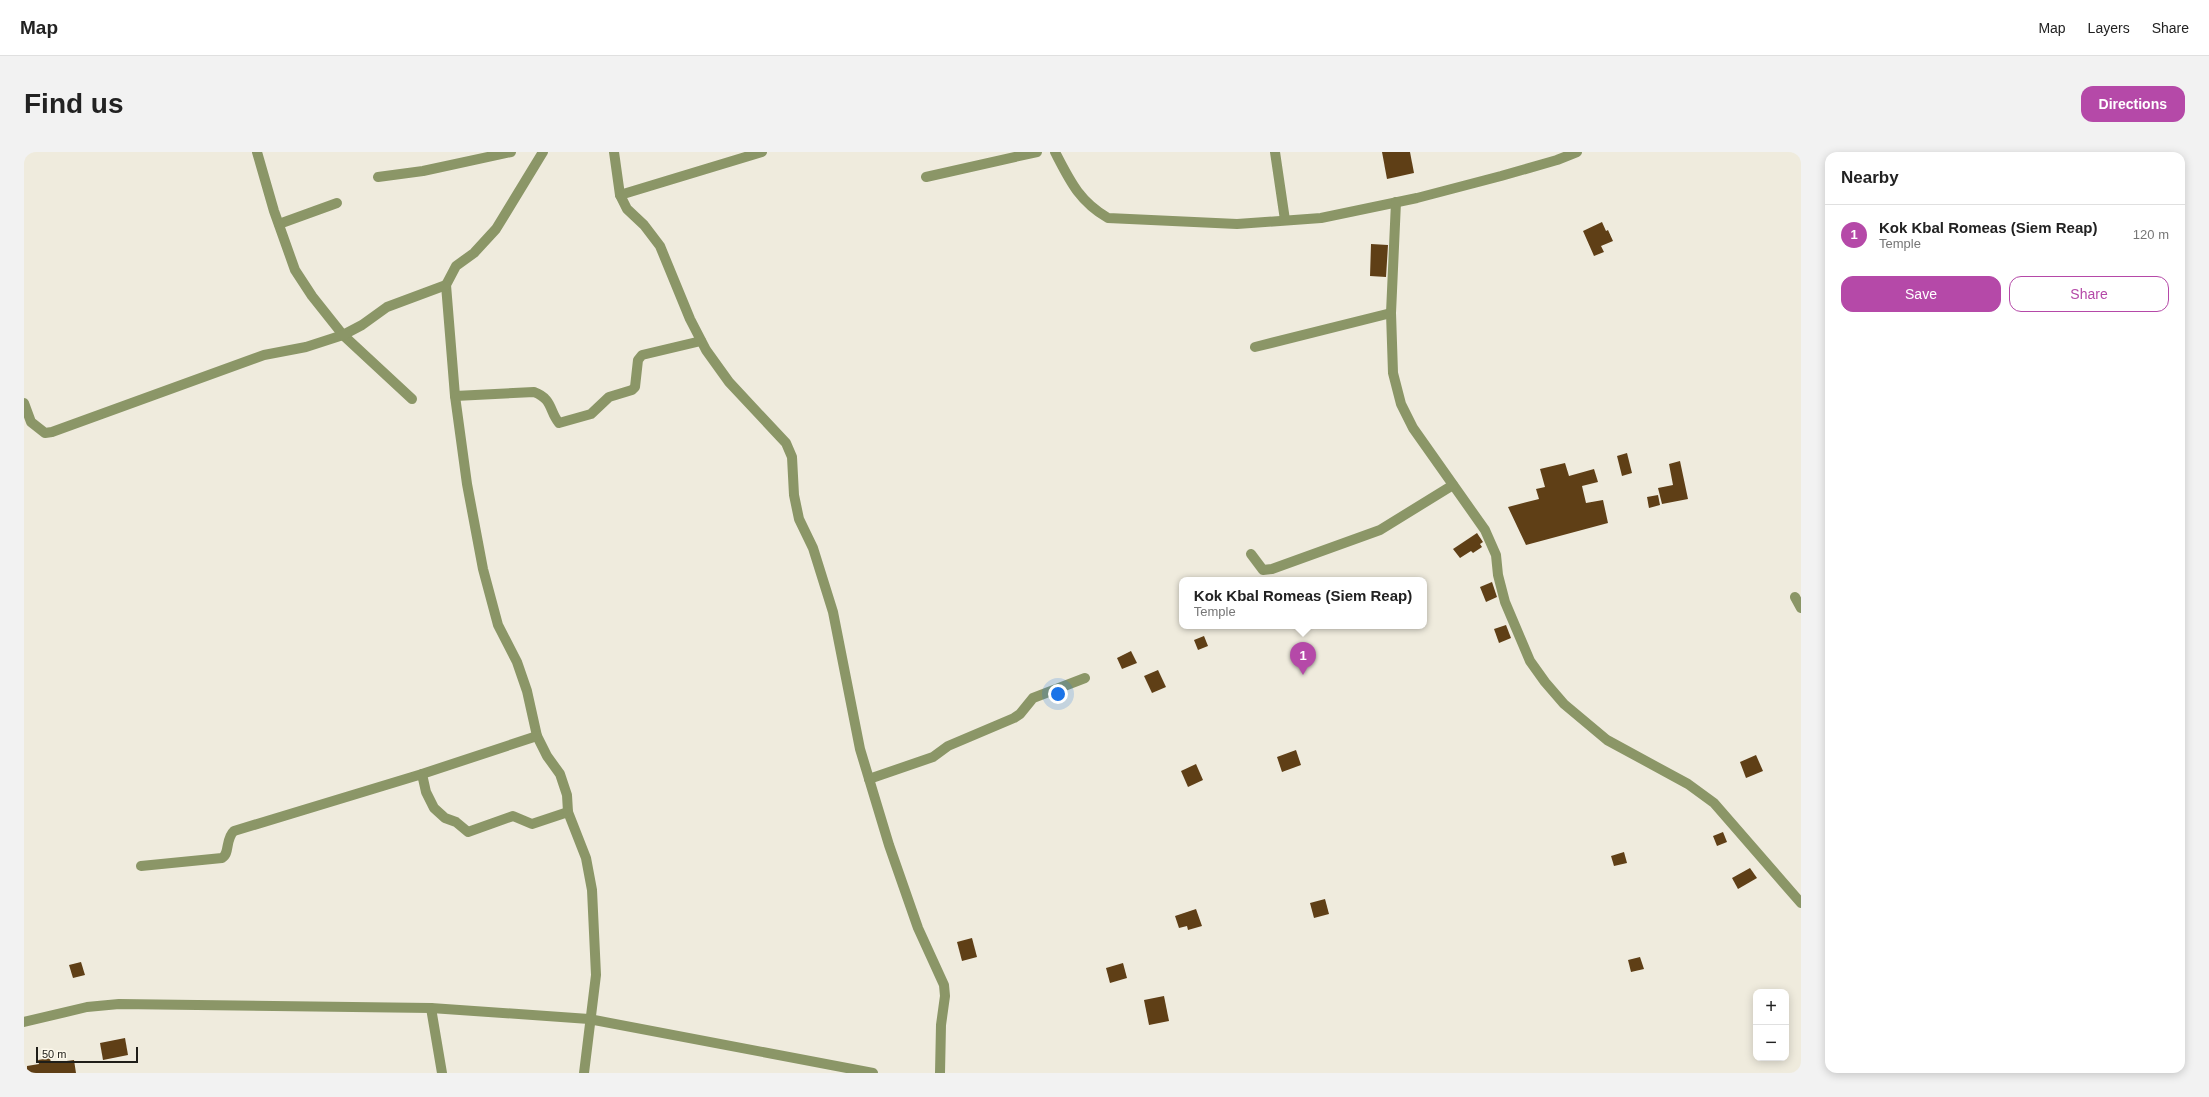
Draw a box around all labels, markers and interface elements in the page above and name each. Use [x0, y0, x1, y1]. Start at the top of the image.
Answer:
text: Map [20, 17, 58, 38]
text: Map [2038, 20, 2066, 36]
text: Layers [2088, 20, 2130, 36]
text: Share [2152, 20, 2189, 36]
button: Directions [2081, 86, 2185, 122]
text: Find us [24, 88, 124, 119]
text: Nearby [1841, 168, 1899, 187]
text: Kok Kbal Romeas (Siem Reap) [1879, 219, 2097, 236]
text: 1 [1850, 227, 1858, 242]
text: 120 m [2133, 227, 2169, 242]
text: Temple [1879, 236, 1921, 251]
button: Save [1841, 276, 2001, 312]
button: Share [2009, 276, 2169, 312]
popup [1179, 577, 1427, 629]
text: Kok Kbal Romeas (Siem Reap) [1194, 587, 1412, 604]
text: Temple [1194, 604, 1236, 619]
pin: 1 [1290, 642, 1316, 675]
your location [1048, 684, 1068, 704]
map controls [1753, 989, 1789, 1061]
button: + [1753, 989, 1789, 1025]
button: − [1753, 1025, 1789, 1061]
scale bar [36, 1045, 138, 1064]
text: 50 m [42, 1048, 66, 1060]

